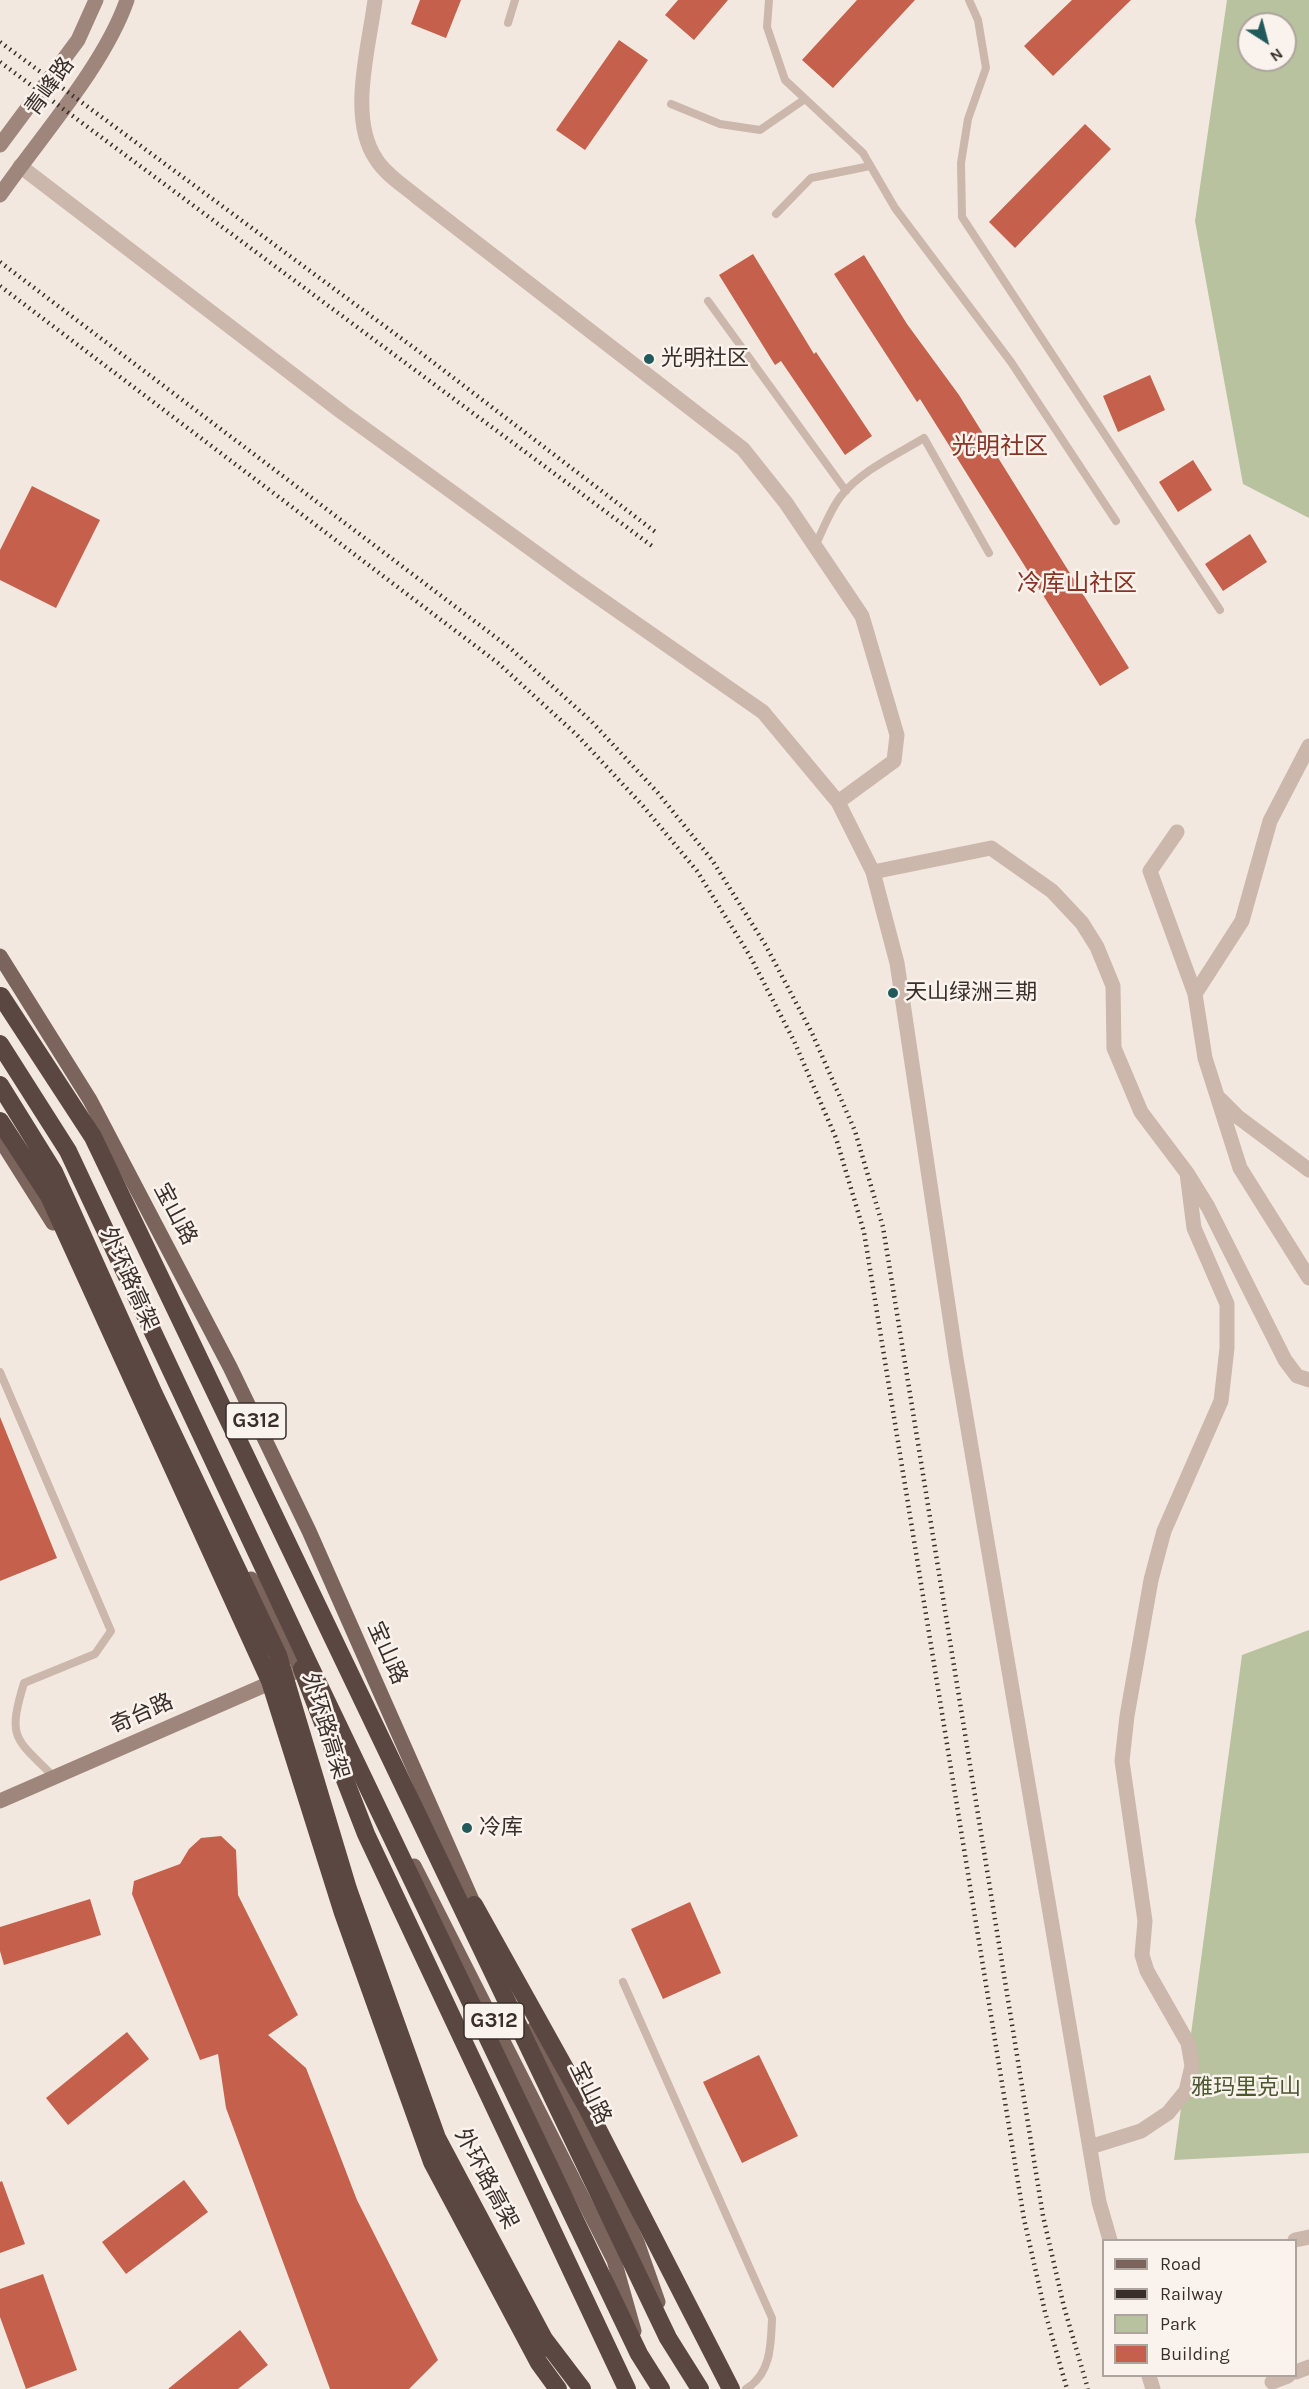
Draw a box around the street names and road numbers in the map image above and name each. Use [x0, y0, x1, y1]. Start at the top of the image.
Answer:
street label: 青峰路 [20, 53, 80, 121]
street label: 宝山路 [148, 1179, 202, 1249]
street label: 外环路高架 [95, 1223, 163, 1335]
road number: G312 [226, 1403, 286, 1439]
street label: 宝山路 [362, 1617, 412, 1689]
street label: 外环路高架 [296, 1670, 354, 1782]
street label: 奇台路 [106, 1689, 178, 1739]
road number: G312 [464, 2003, 524, 2039]
street label: 宝山路 [564, 2058, 616, 2128]
street label: 外环路高架 [449, 2124, 523, 2234]

